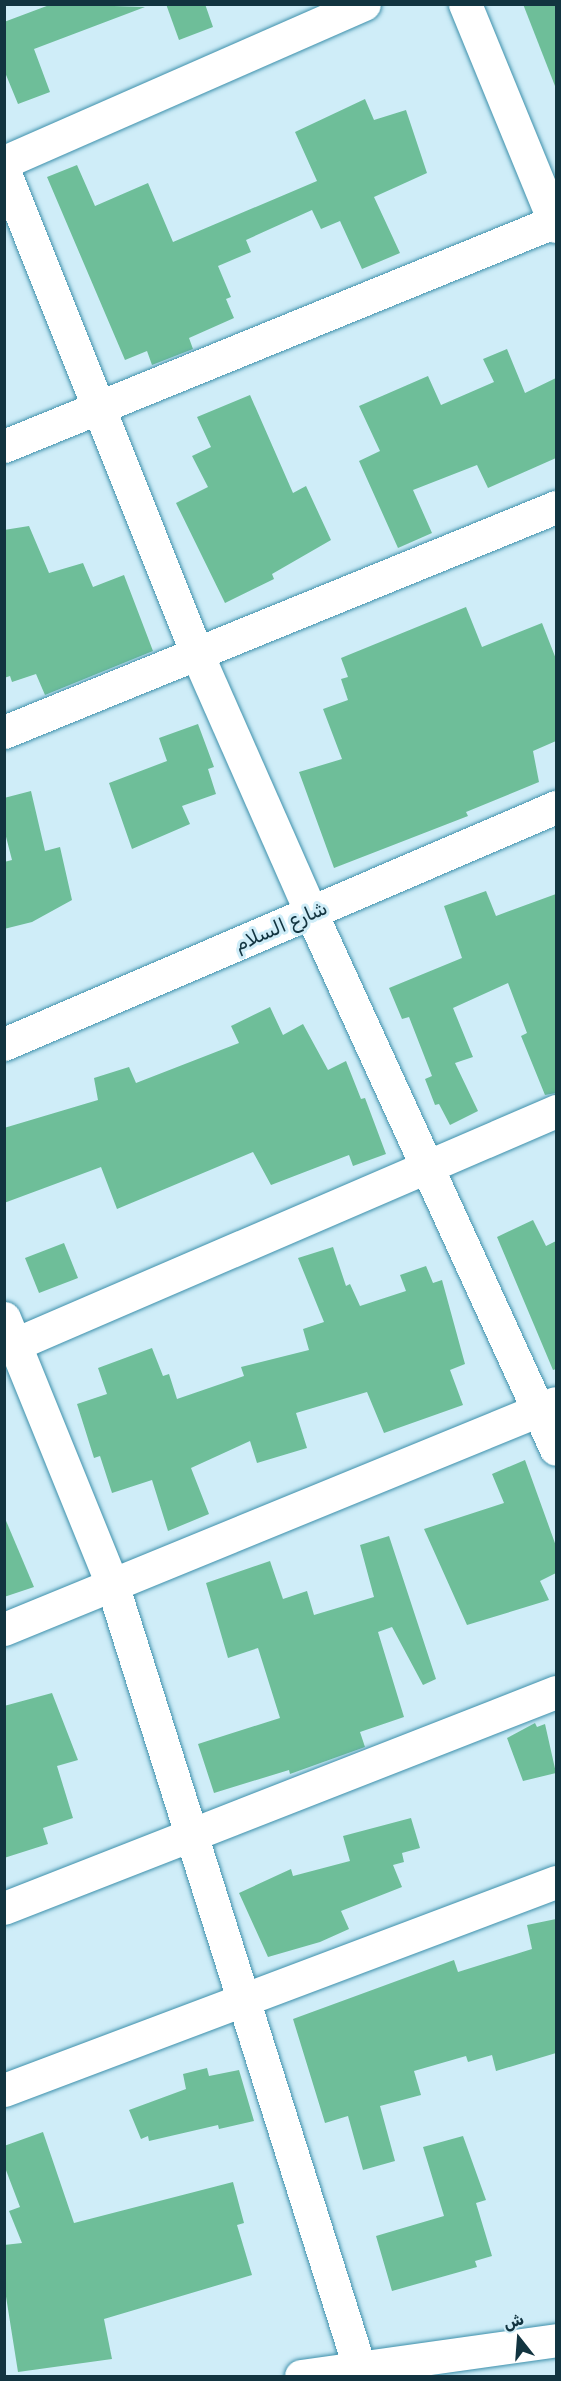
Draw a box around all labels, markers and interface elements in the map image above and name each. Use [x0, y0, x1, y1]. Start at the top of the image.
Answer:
street label: شارع السلام [231, 896, 331, 956]
north arrow [489, 2309, 549, 2369]
text: ش [501, 2309, 526, 2333]

